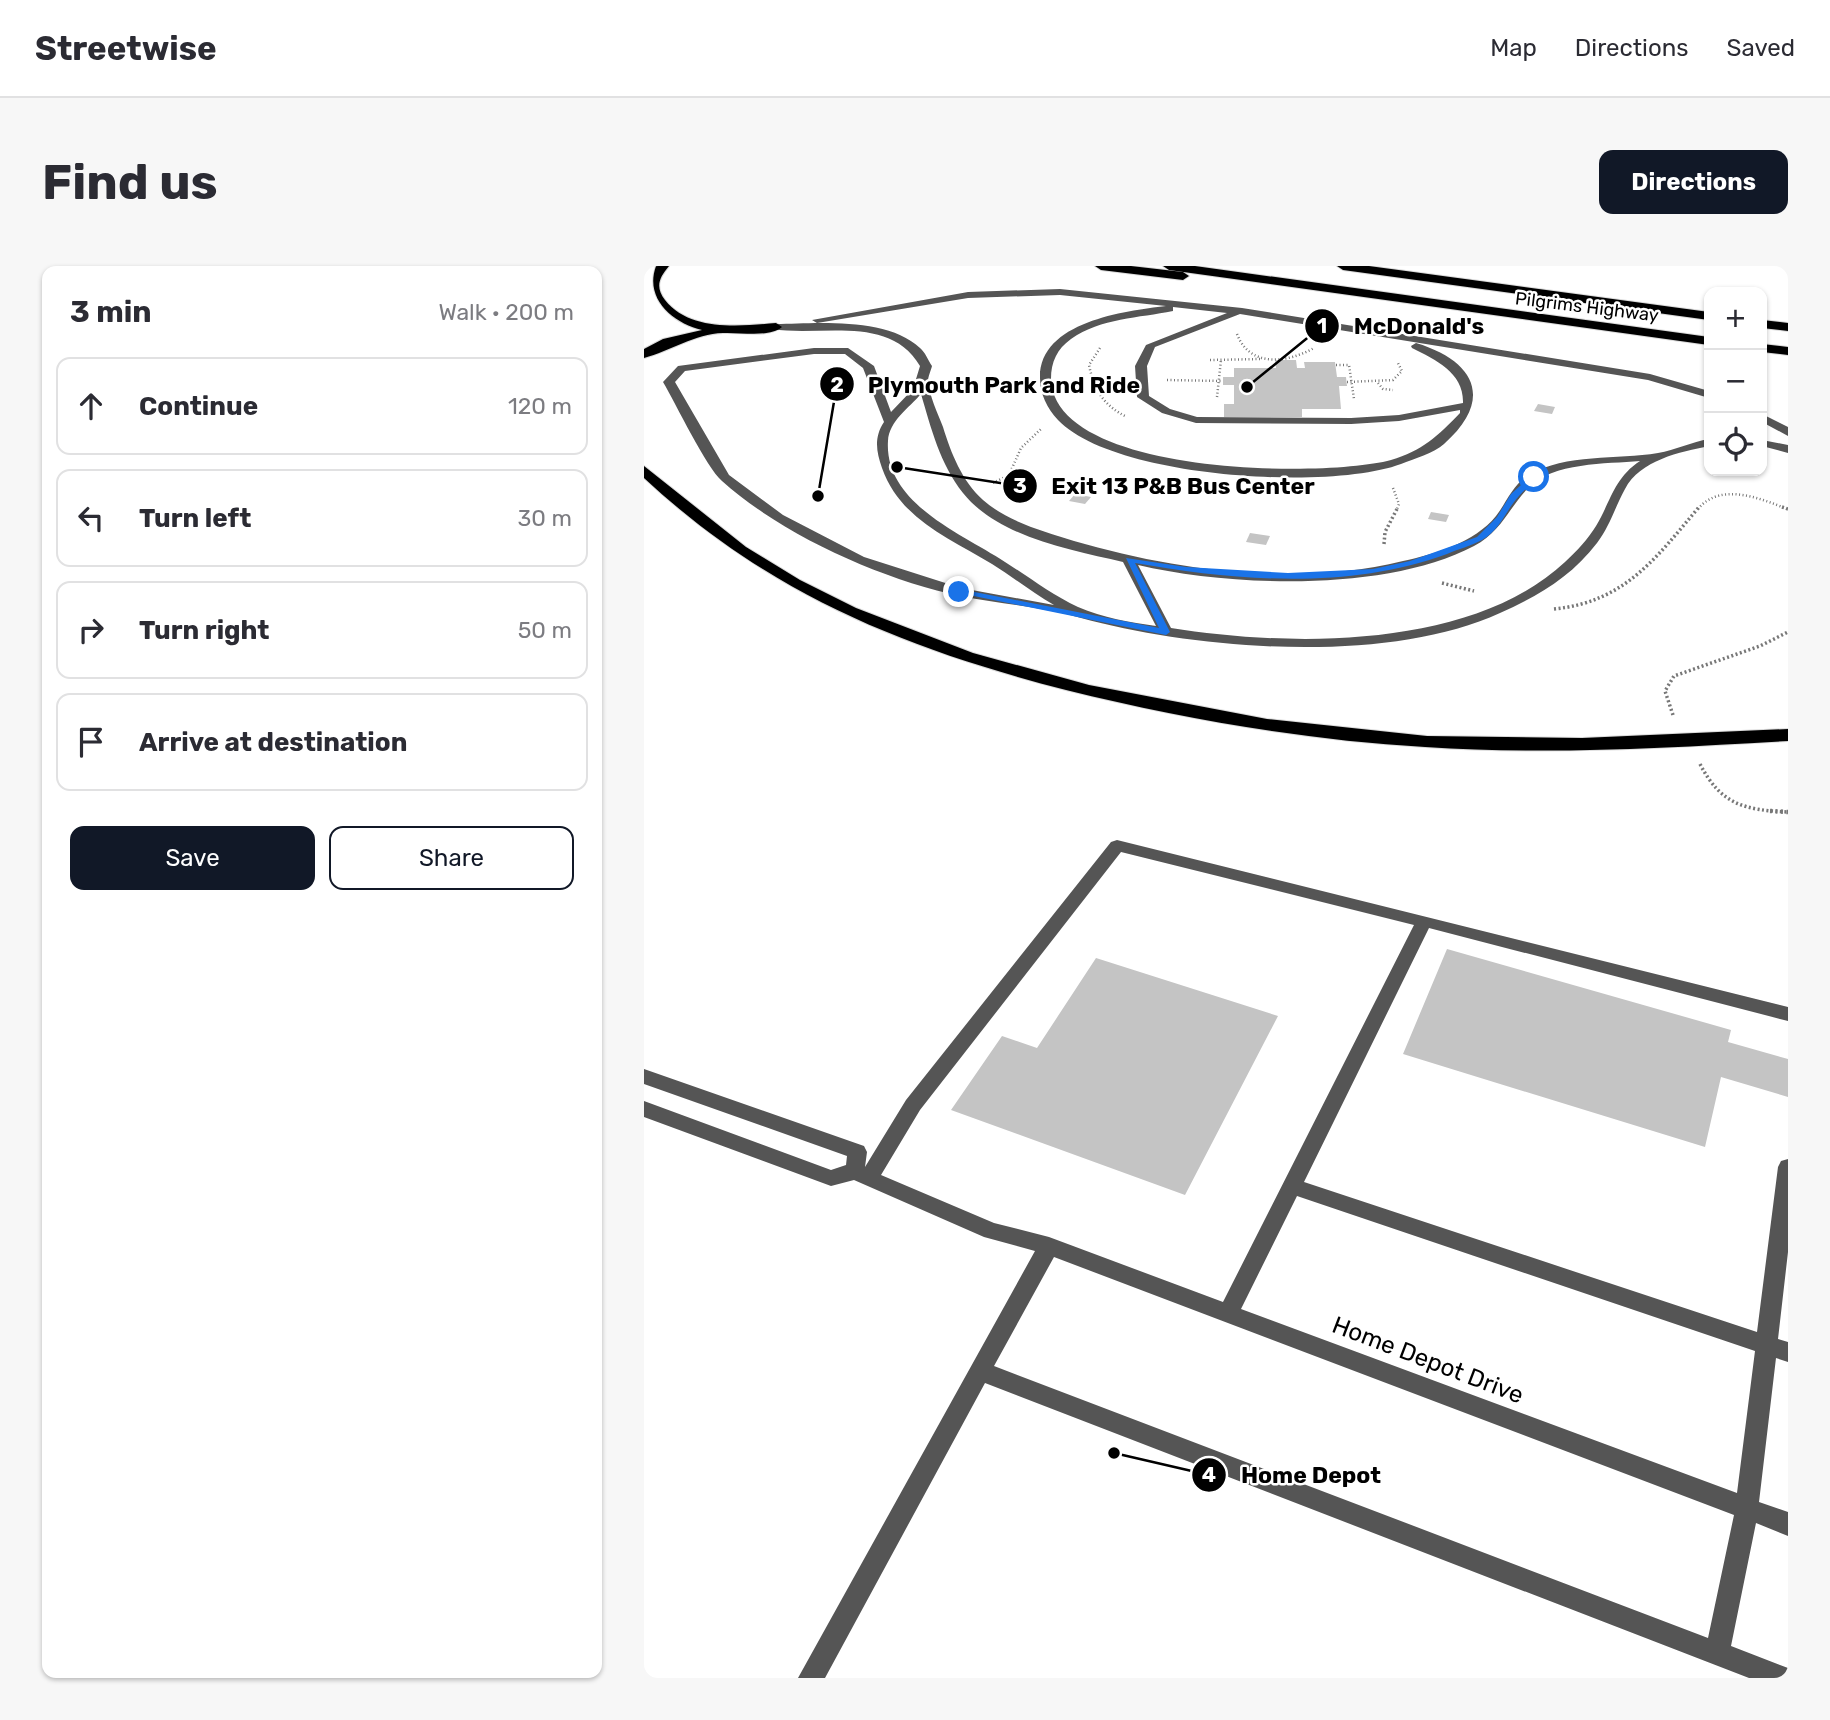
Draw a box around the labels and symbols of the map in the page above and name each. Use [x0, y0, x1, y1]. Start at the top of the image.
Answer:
street label: Pilgrims Highway [1514, 287, 1660, 327]
callout: McDonald's [1305, 304, 1498, 348]
text: McDonald's [1354, 312, 1485, 340]
text: 1 [1317, 313, 1327, 338]
callout: Plymouth Park and Ride [819, 362, 1155, 406]
text: Plymouth Park and Ride [868, 371, 1140, 399]
text: 2 [830, 372, 844, 397]
route start [1518, 461, 1549, 492]
callout: Exit 13 P&B Bus Center [1003, 464, 1329, 508]
text: Exit 13 P&B Bus Center [1051, 472, 1315, 500]
text: 3 [1013, 473, 1027, 498]
route end [943, 576, 974, 607]
street label: Home Depot Drive [1328, 1311, 1528, 1409]
callout: Home Depot [1192, 1453, 1395, 1497]
text: Home Depot [1241, 1461, 1381, 1489]
text: 4 [1202, 1462, 1216, 1487]

